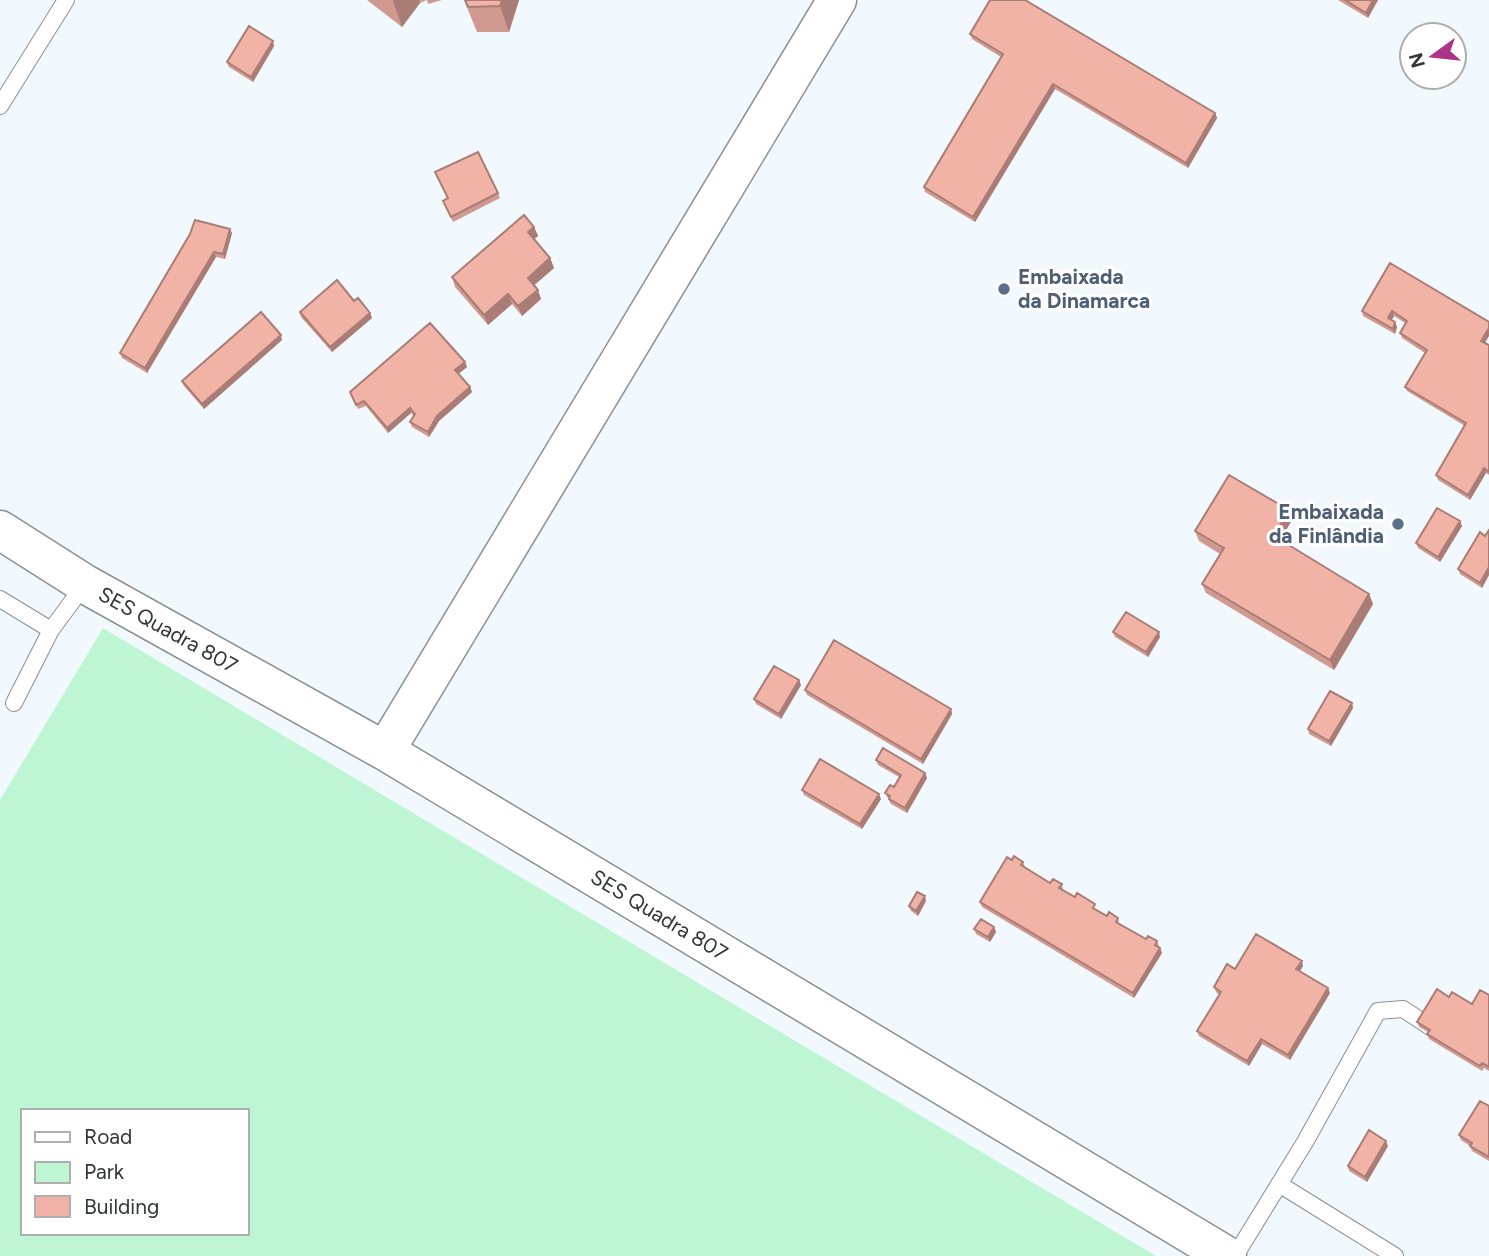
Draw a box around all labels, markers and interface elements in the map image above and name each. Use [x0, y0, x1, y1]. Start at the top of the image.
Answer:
north arrow [1398, 21, 1468, 91]
text: N [1404, 50, 1430, 70]
place label: Embaixada da Dinamarca [1018, 264, 1150, 313]
marker: Embaixada da Dinamarca [996, 281, 1012, 297]
place label: Embaixada da Finlândia [1269, 499, 1384, 548]
marker: Embaixada da Finlândia [1390, 516, 1406, 532]
street label: SES Quadra 807 [94, 581, 242, 678]
street label: SES Quadra 807 [586, 864, 732, 965]
legend [21, 1109, 248, 1235]
text: Road [84, 1124, 132, 1149]
text: Park [84, 1159, 125, 1184]
text: Building [84, 1194, 159, 1219]

